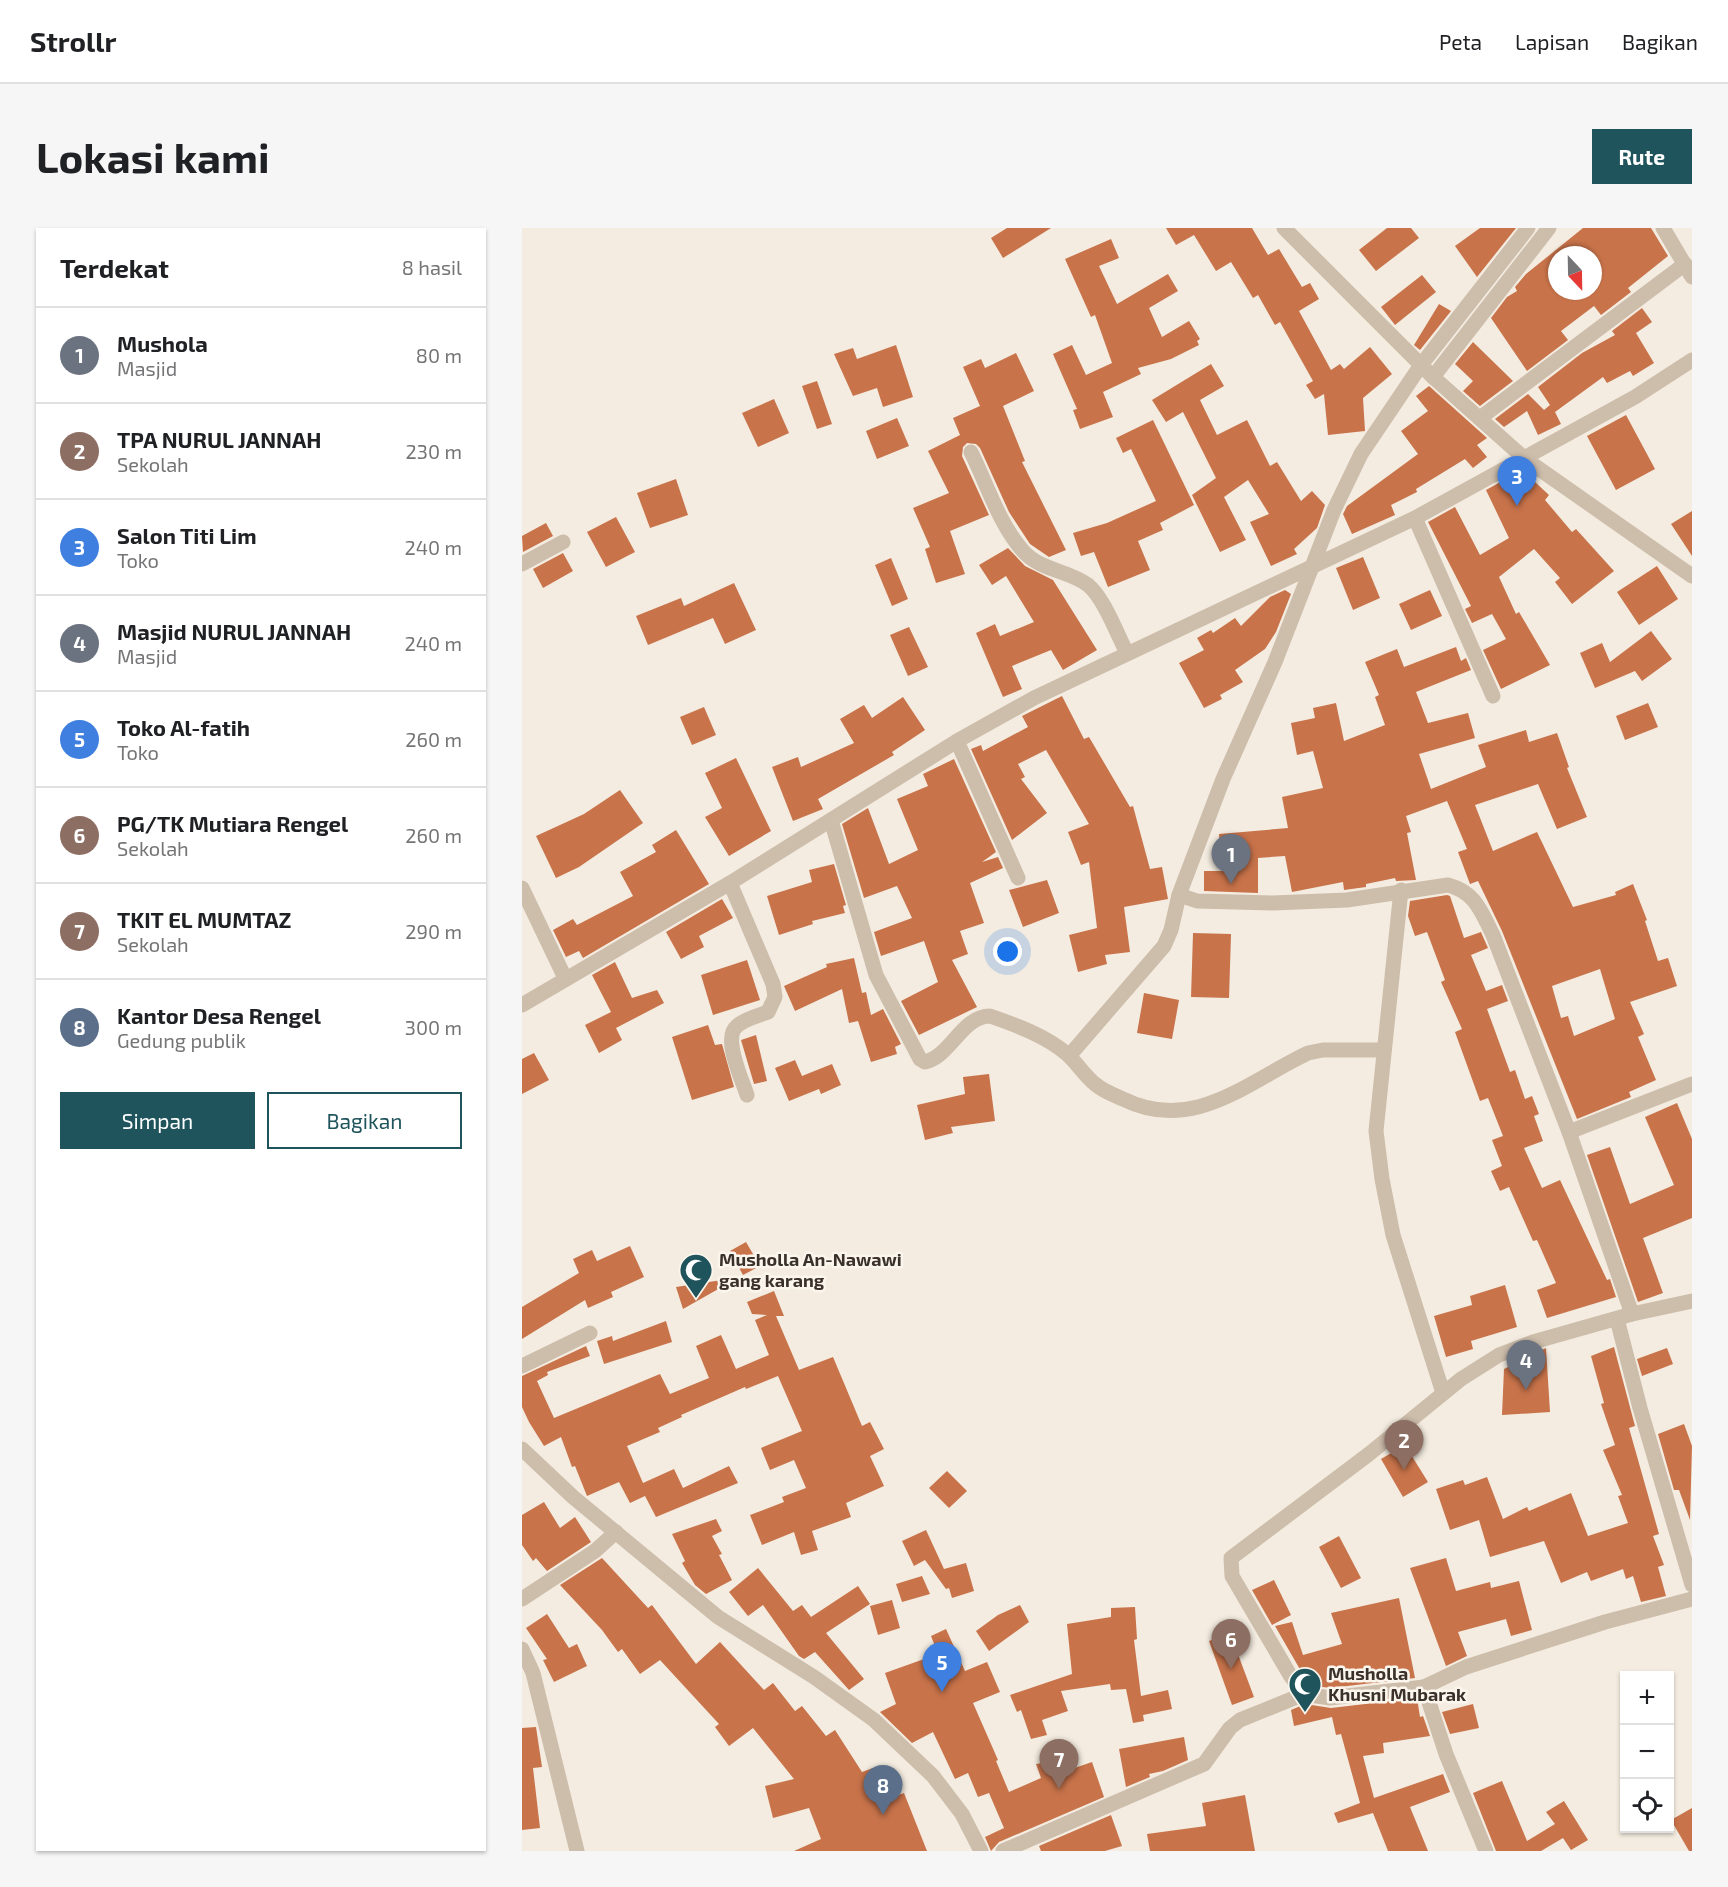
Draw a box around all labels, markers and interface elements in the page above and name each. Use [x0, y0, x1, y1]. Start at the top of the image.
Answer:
text: Strollr [30, 24, 116, 58]
text: Peta [1439, 29, 1482, 54]
text: Lapisan [1515, 29, 1589, 54]
text: Bagikan [1622, 29, 1698, 54]
button: Rute [1592, 129, 1692, 184]
text: Lokasi kami [36, 131, 270, 181]
north arrow [1548, 246, 1602, 300]
text: Terdekat [60, 252, 169, 283]
text: 8 hasil [402, 255, 462, 279]
text: Mushola [117, 330, 208, 356]
text: 1 [75, 343, 84, 367]
text: 80 m [416, 343, 462, 367]
text: Masjid [117, 356, 177, 380]
text: TPA NURUL JANNAH [117, 426, 322, 452]
text: 2 [74, 439, 85, 463]
text: 230 m [406, 439, 462, 463]
text: Sekolah [117, 452, 189, 476]
pin: 3 [1498, 456, 1536, 506]
text: Salon Titi Lim [117, 522, 257, 548]
text: 3 [74, 535, 85, 559]
text: 240 m [404, 535, 462, 559]
text: Toko [117, 548, 159, 572]
text: Masjid NURUL JANNAH [117, 618, 351, 644]
text: 4 [73, 631, 86, 655]
text: 240 m [404, 631, 462, 655]
text: Masjid [117, 644, 177, 668]
text: Toko Al-fatih [117, 714, 250, 740]
text: 5 [74, 727, 85, 751]
text: 260 m [405, 727, 462, 751]
text: Toko [117, 740, 159, 764]
text: PG/TK Mutiara Rengel [117, 810, 348, 836]
text: 6 [74, 823, 85, 847]
text: 260 m [405, 823, 462, 847]
pin: 1 [1212, 834, 1250, 884]
text: Sekolah [117, 836, 189, 860]
text: TKIT EL MUMTAZ [117, 906, 291, 932]
text: 7 [74, 919, 85, 943]
text: 290 m [405, 919, 462, 943]
text: Sekolah [117, 932, 189, 956]
your location [993, 937, 1022, 966]
text: Kantor Desa Rengel [117, 1002, 321, 1028]
text: 8 [73, 1015, 86, 1039]
text: 300 m [405, 1015, 462, 1039]
text: Gedung publik [117, 1028, 246, 1052]
button: Simpan [60, 1092, 255, 1149]
button: Bagikan [267, 1092, 462, 1149]
place label: Musholla An-Nawawi gang karang [719, 1248, 902, 1291]
mosque icon: Musholla An-Nawawi gang karang [678, 1252, 714, 1299]
pin: 4 [1506, 1340, 1546, 1390]
pin: 2 [1384, 1420, 1424, 1470]
pin: 6 [1212, 1620, 1250, 1669]
pin: 5 [922, 1642, 962, 1692]
place label: Musholla Khusni Mubarak [1328, 1662, 1466, 1705]
mosque icon: Musholla Khusni Mubarak [1287, 1666, 1323, 1713]
map controls [1620, 1671, 1674, 1833]
button: + [1620, 1671, 1674, 1725]
button: − [1620, 1725, 1674, 1779]
pin: 7 [1040, 1740, 1078, 1789]
pin: 8 [864, 1766, 902, 1815]
button: locate [1620, 1779, 1674, 1833]

